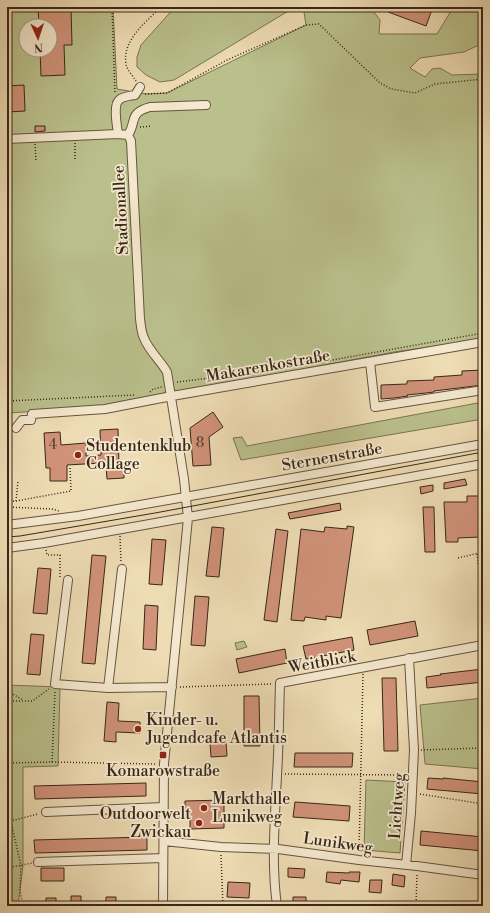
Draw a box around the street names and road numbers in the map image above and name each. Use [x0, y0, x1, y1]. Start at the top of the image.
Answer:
street label: Stadionallee [109, 165, 133, 255]
street label: Makarenkostraße [204, 345, 332, 387]
street label: Sternenstraße [280, 438, 384, 476]
street label: Weitblick [286, 646, 359, 678]
street label: Lichtweg [385, 772, 409, 840]
street label: Lunikweg [302, 828, 375, 858]

